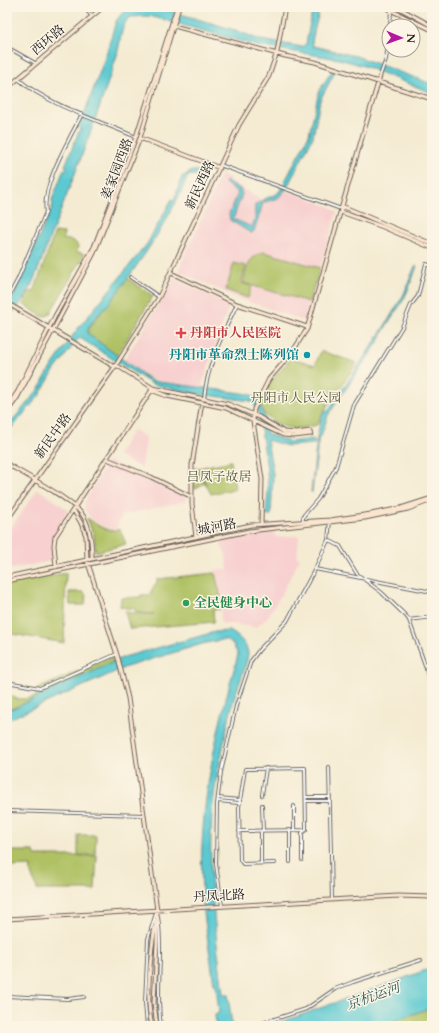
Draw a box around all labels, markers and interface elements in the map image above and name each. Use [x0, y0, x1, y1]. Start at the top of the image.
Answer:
north arrow [381, 18, 421, 58]
street label: 西环路 [27, 21, 69, 59]
text: N [403, 33, 418, 44]
street label: 姜家园西路 [97, 135, 137, 203]
street label: 新民西路 [181, 158, 219, 212]
place label: 丹阳市人民医院 [190, 324, 281, 342]
marker: 丹阳市人民医院 [175, 327, 187, 339]
place label: 丹阳市革命烈士陈列馆 [169, 346, 299, 364]
marker: 丹阳市革命烈士陈列馆 [302, 350, 312, 360]
park label: 丹阳市人民公园 [250, 389, 342, 407]
street label: 新民中路 [30, 410, 76, 462]
park label: 吕凤子故居 [186, 468, 252, 486]
street label: 城河路 [196, 514, 238, 540]
place label: 全民健身中心 [194, 594, 272, 612]
marker: 全民健身中心 [181, 598, 191, 608]
street label: 丹凤北路 [193, 886, 245, 906]
water label: 京杭运河 [343, 976, 405, 1015]

